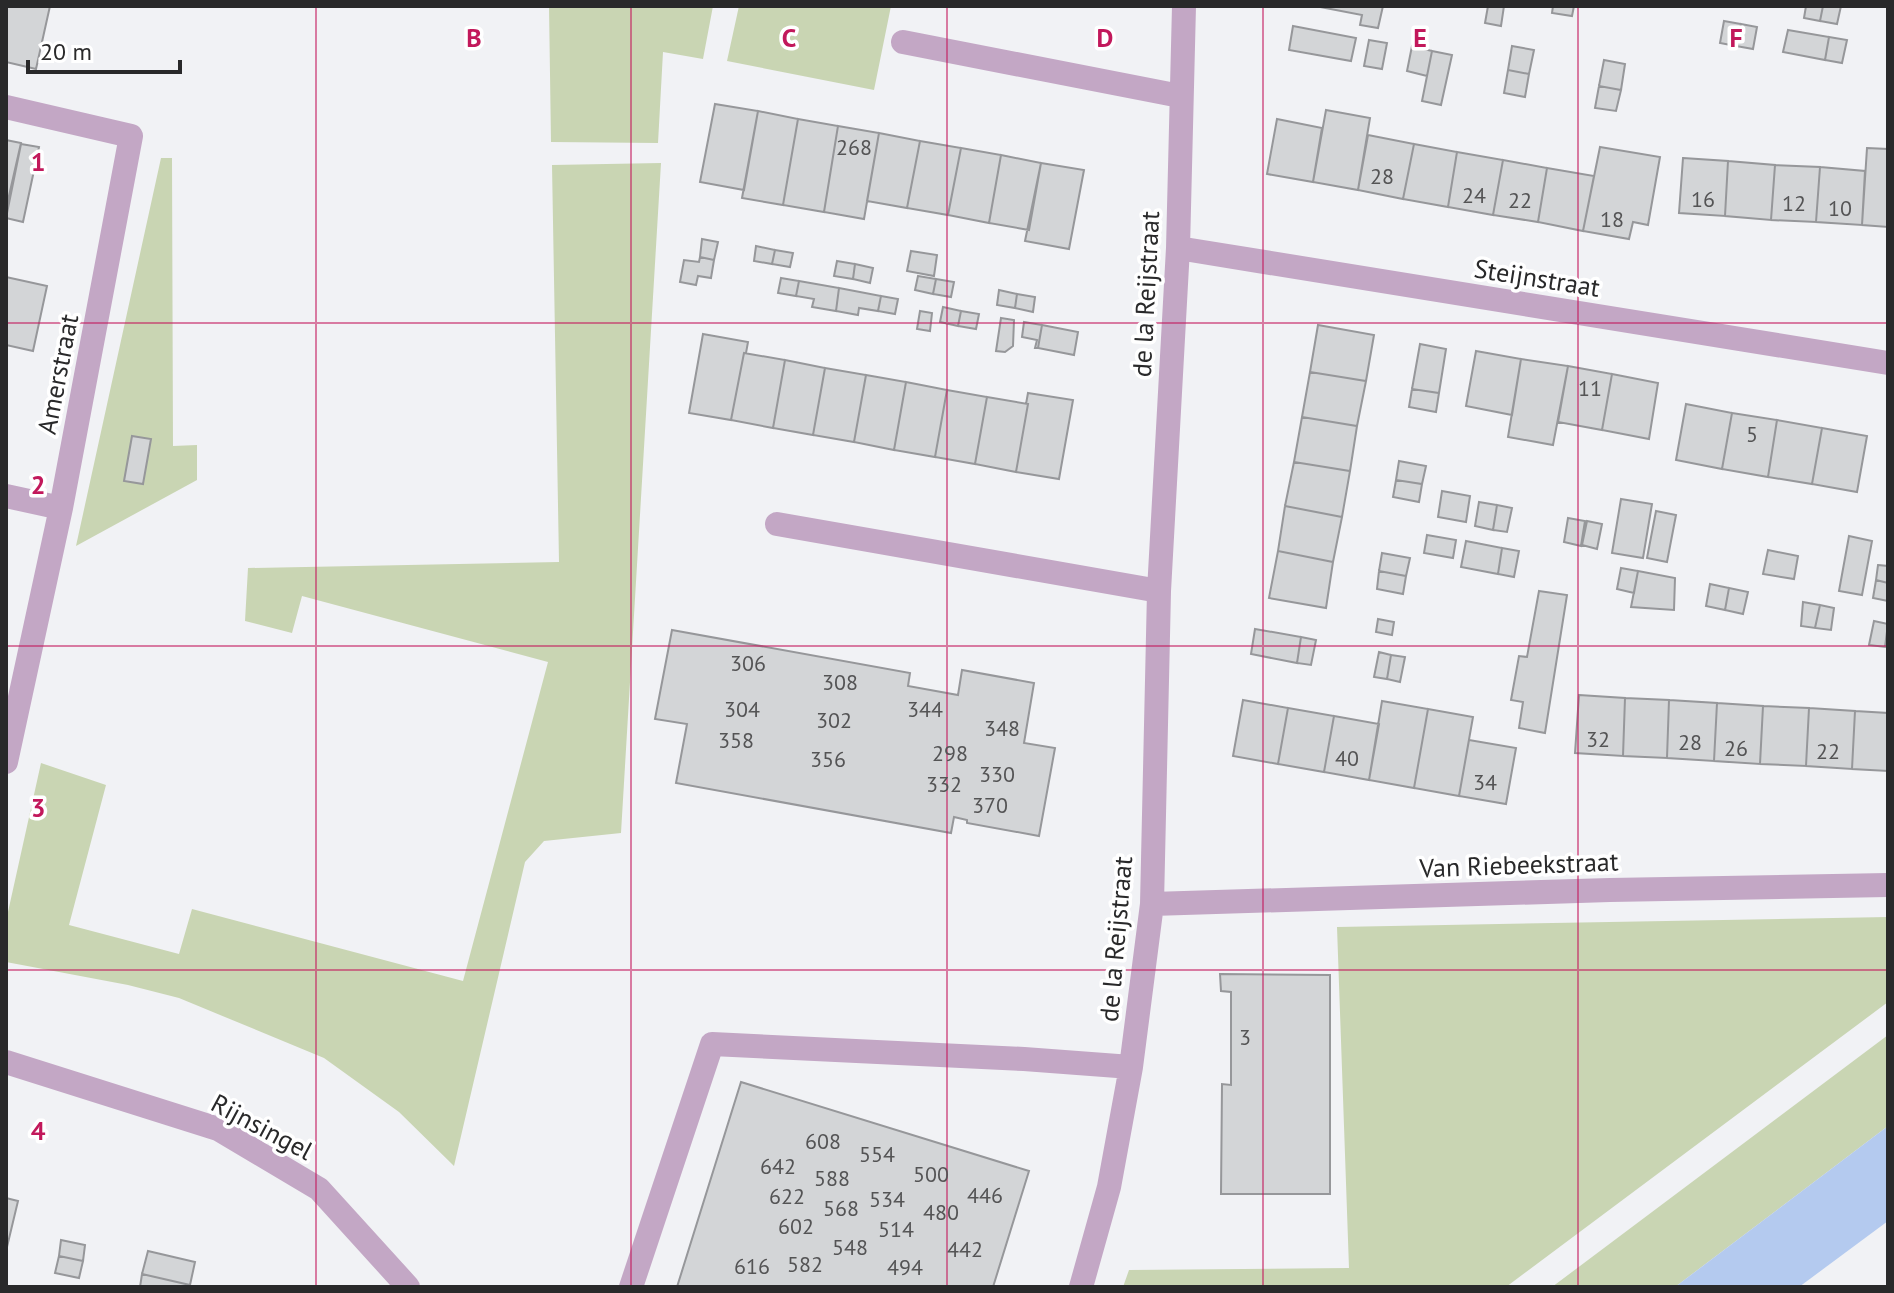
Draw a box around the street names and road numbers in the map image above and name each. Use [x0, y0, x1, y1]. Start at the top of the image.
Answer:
street label: de la Reijstraat [1125, 210, 1166, 378]
street label: Steijnstraat [1472, 251, 1602, 304]
street label: Amerstraat [30, 311, 85, 437]
street label: Van Riebeekstraat [1418, 845, 1619, 884]
street label: de la Reijstraat [1092, 855, 1139, 1023]
street label: Rijnsingel [206, 1086, 319, 1167]

